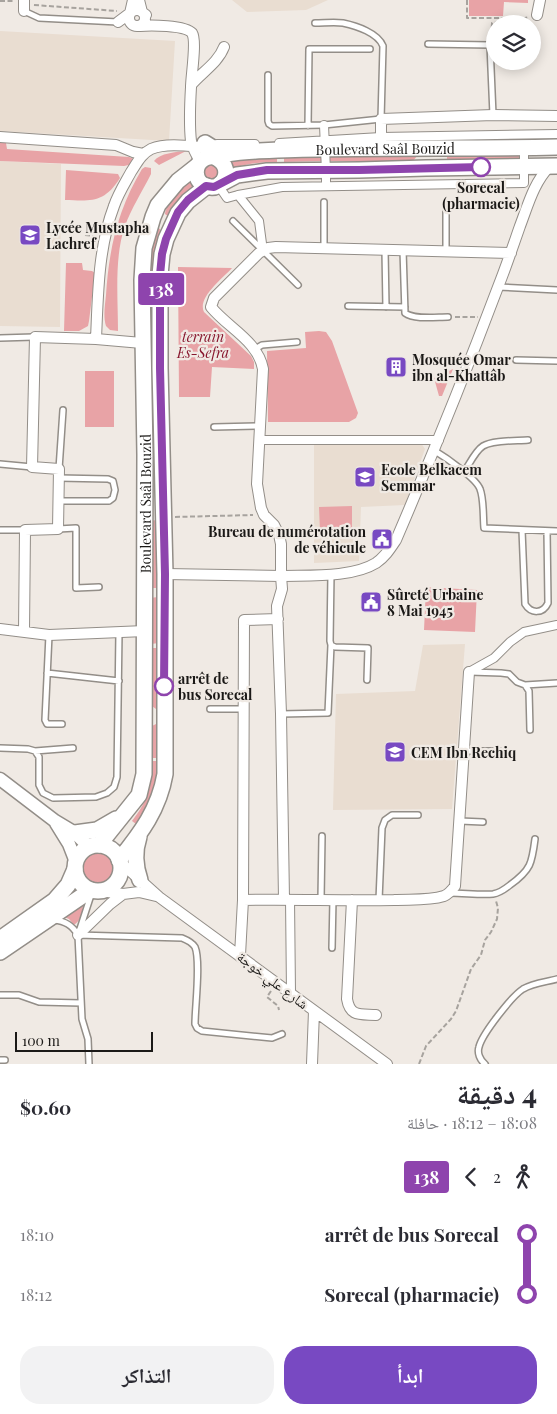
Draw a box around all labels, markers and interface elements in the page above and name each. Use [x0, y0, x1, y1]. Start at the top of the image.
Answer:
map controls [486, 15, 541, 70]
button: layers [486, 15, 541, 70]
street label: Boulevard Saâl Bouzid [316, 138, 455, 159]
marker: Sorecal (pharmacie) [471, 157, 491, 177]
place label: Sorecal (pharmacie) [442, 178, 520, 213]
place label: Lycée Mustapha Lachref [46, 218, 150, 253]
school or university icon: Lycée Mustapha Lachref [18, 223, 42, 247]
line badge: 138 [132, 273, 190, 305]
text: 138 [148, 277, 174, 301]
park label: terrain Es-Sefra [176, 327, 229, 362]
place label: Mosquée Omar ibn al-Khattâb [412, 350, 511, 385]
building icon: Mosquée Omar ibn al-Khattâb [384, 355, 408, 379]
street label: Boulevard Saâl Bouzid [135, 434, 155, 573]
place label: Ecole Belkacem Semmar [381, 460, 482, 495]
school or university icon: Ecole Belkacem Semmar [353, 465, 377, 489]
place label: Bureau de numérotation de véhicule [208, 522, 366, 557]
public building icon: Bureau de numérotation de véhicule [370, 527, 394, 551]
place label: Sûreté Urbaine 8 Mai 1945 [387, 585, 483, 620]
public building icon: Sûreté Urbaine 8 Mai 1945 [359, 590, 383, 614]
place label: arrêt de bus Sorecal [178, 669, 253, 704]
marker: arrêt de bus Sorecal [154, 676, 174, 696]
school or university icon: CEM Ibn Rechiq [383, 740, 407, 764]
place label: CEM Ibn Rechiq [411, 743, 517, 762]
street label: شارع علي خوجة [232, 947, 312, 1015]
scale bar [15, 1029, 152, 1052]
text: 100 m [22, 1031, 60, 1050]
text: 4 دقيقة [457, 1074, 537, 1111]
text: $0.60 [20, 1094, 71, 1120]
text: 18:08 – 18:12 · حافلة [407, 1112, 537, 1133]
icon: back [457, 1163, 485, 1191]
icon: walk [509, 1163, 537, 1191]
text: 138 [414, 1165, 439, 1189]
text: 2 [493, 1166, 501, 1187]
text: arrêt de bus Sorecal [325, 1221, 499, 1247]
text: 18:10 [20, 1224, 54, 1245]
text: Sorecal (pharmacie) [324, 1281, 499, 1307]
text: 18:12 [20, 1284, 52, 1305]
button: التذاكر [20, 1346, 274, 1404]
button: ابدأ [284, 1346, 537, 1404]

